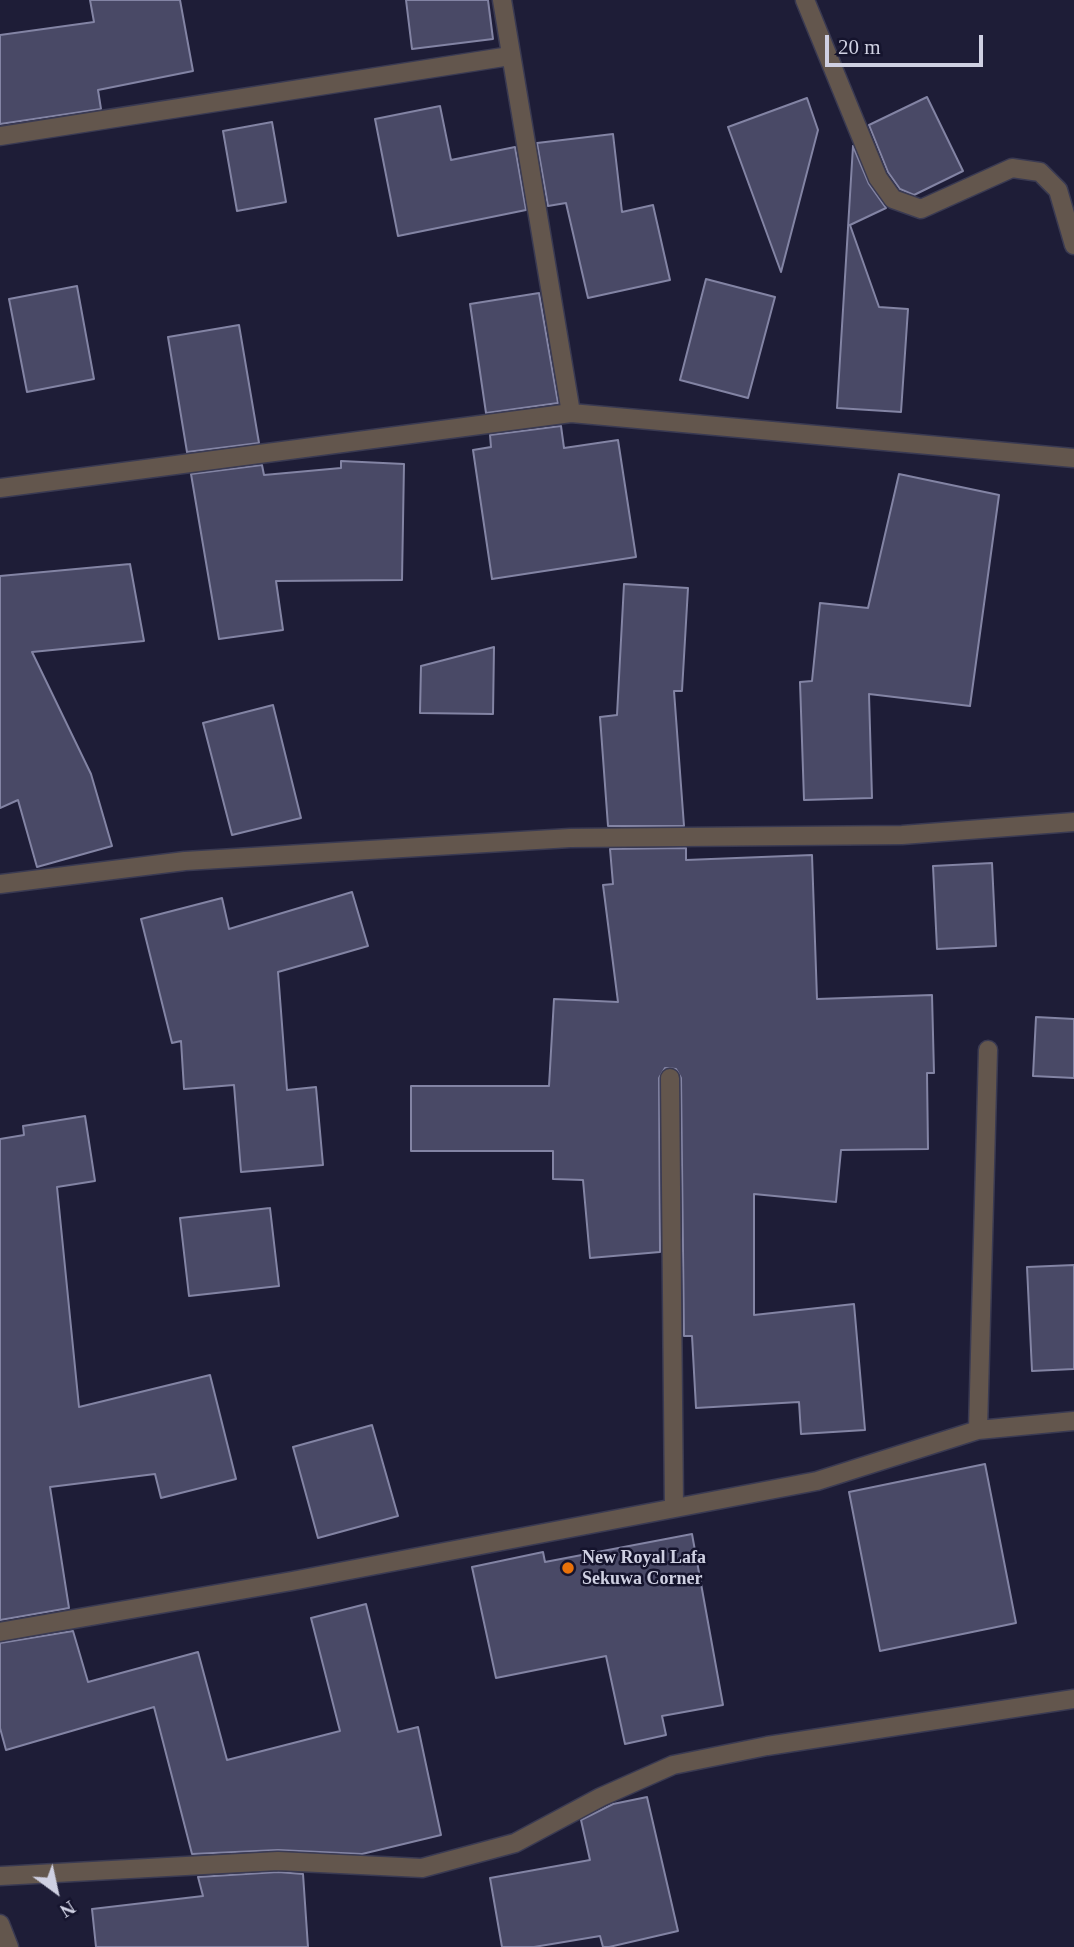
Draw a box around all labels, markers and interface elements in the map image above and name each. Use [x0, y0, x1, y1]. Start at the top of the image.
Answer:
scale bar [829, 21, 986, 65]
text: 20 m [838, 35, 881, 59]
place label: New Royal Lafa Sekuwa Corner [582, 1547, 706, 1590]
marker: New Royal Lafa Sekuwa Corner [560, 1560, 576, 1576]
north arrow [21, 1856, 91, 1926]
text: N [56, 1896, 79, 1922]

